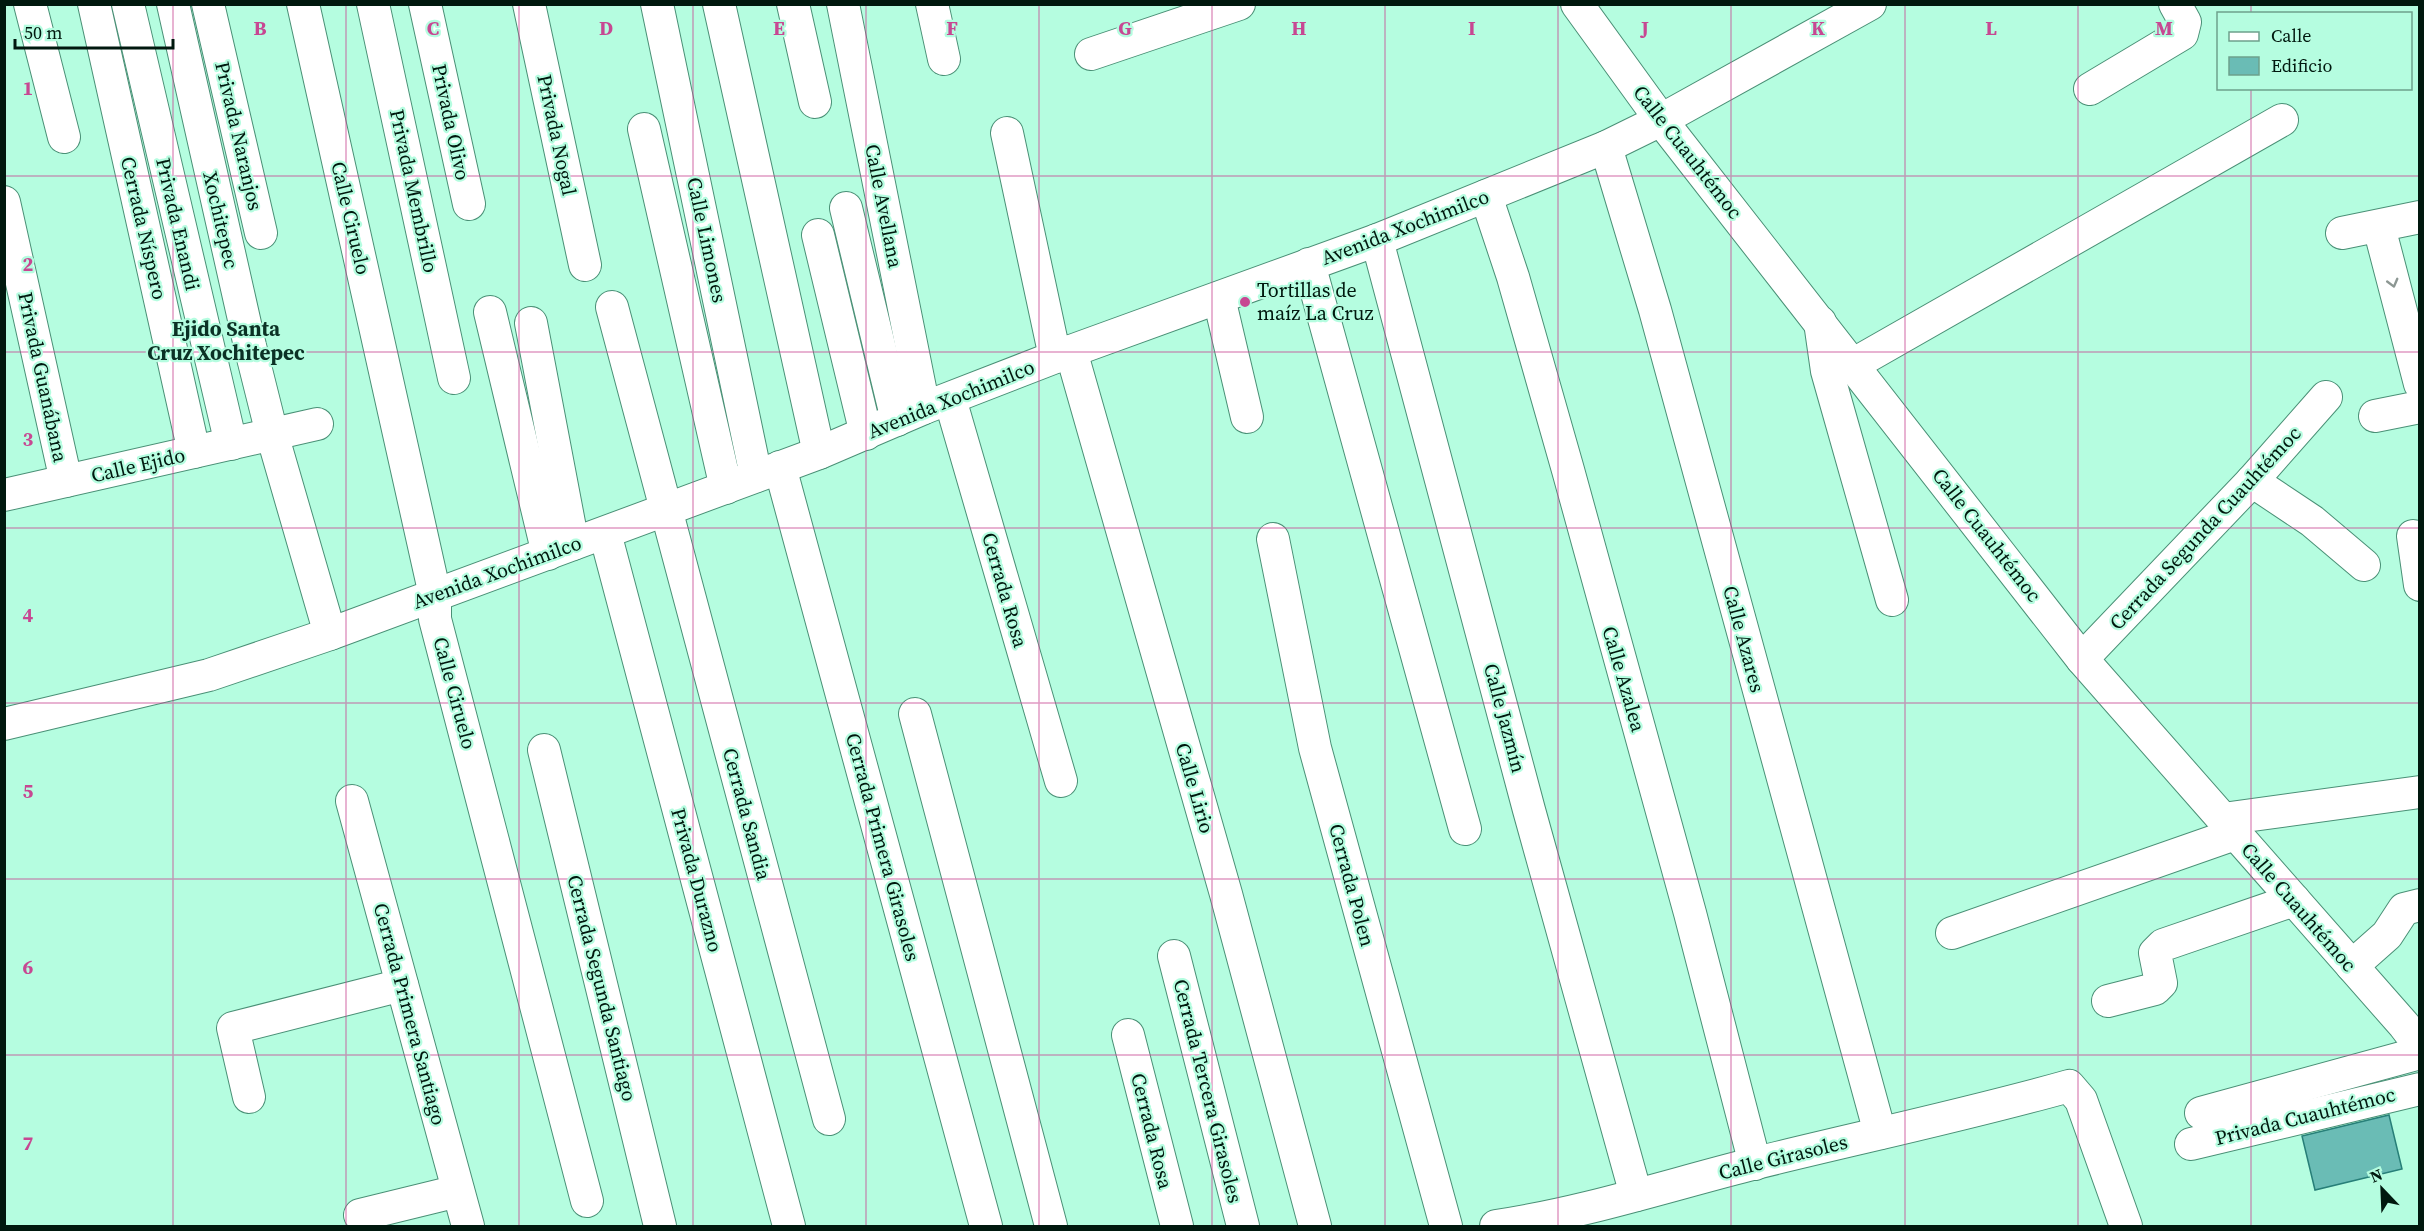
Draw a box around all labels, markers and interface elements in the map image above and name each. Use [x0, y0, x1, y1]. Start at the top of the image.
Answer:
scale bar [15, 12, 172, 50]
legend [2217, 12, 2412, 90]
text: B [253, 14, 267, 42]
text: C [427, 14, 439, 42]
text: D [599, 14, 613, 42]
text: E [773, 14, 785, 42]
text: F [946, 14, 958, 42]
text: G [1118, 14, 1132, 42]
text: H [1291, 14, 1307, 42]
text: I [1468, 14, 1476, 42]
text: J [1639, 14, 1649, 42]
text: K [1811, 14, 1825, 42]
text: L [1985, 14, 1997, 42]
text: M [2155, 14, 2173, 42]
text: 50 m [24, 20, 62, 45]
text: Calle [2271, 23, 2311, 48]
text: Edificio [2271, 53, 2332, 78]
street label: Privada Naranjos [208, 59, 270, 213]
street label: Privada Olivo [425, 61, 477, 183]
street label: Privada Nogal [530, 72, 584, 198]
text: 1 [23, 74, 33, 102]
street label: Calle Cuauhtémoc [1627, 79, 1749, 225]
street label: Privada Membrillo [383, 107, 445, 275]
street label: Calle Avellana [858, 142, 910, 271]
street label: Cerrada Níspero [114, 154, 174, 302]
street label: Privada Enandi [149, 155, 207, 293]
street label: Calle Ciruelo [324, 159, 378, 277]
street label: Xochitepec [196, 169, 246, 272]
street label: Calle Limones [680, 175, 734, 305]
street label: Avenida Xochimilco [1317, 182, 1493, 272]
text: 2 [23, 250, 34, 278]
place label: Tortillas de maíz La Cruz [1257, 276, 1374, 327]
one-way arrow [2386, 278, 2399, 288]
street label: Privada Guanábana [11, 289, 75, 465]
marker: Tortillas de maíz La Cruz [1238, 295, 1252, 309]
district label: Ejido Santa Cruz Xochitepec [147, 314, 305, 367]
street label: Avenida Xochimilco [863, 353, 1039, 445]
street label: Cerrada Segunda Cuauhtémoc [2103, 420, 2307, 636]
text: 3 [23, 425, 34, 453]
street label: Calle Ejido [88, 441, 188, 489]
street label: Calle Cuauhtémoc [1926, 462, 2048, 608]
street label: Avenida Xochimilco [409, 528, 585, 616]
street label: Cerrada Rosa [975, 529, 1035, 652]
street label: Calle Azares [1716, 583, 1772, 695]
text: 4 [23, 601, 34, 629]
street label: Calle Azalea [1596, 623, 1653, 736]
street label: Calle Ciruelo [427, 634, 483, 752]
street label: Calle Jazmín [1477, 660, 1533, 776]
street label: Cerrada Primera Girasoles [839, 730, 927, 964]
street label: Calle Lirio [1169, 740, 1221, 837]
street label: Cerrada Sandia [716, 745, 778, 884]
text: 5 [23, 777, 34, 805]
street label: Privada Durazno [664, 805, 730, 955]
street label: Cerrada Polen [1322, 820, 1382, 950]
street label: Calle Cuauhtémoc [2235, 836, 2363, 978]
street label: Cerrada Segunda Santiago [560, 872, 644, 1104]
street label: Cerrada Primera Santiago [367, 900, 453, 1128]
text: 6 [23, 953, 34, 981]
street label: Cerrada Tercera Girasoles [1167, 976, 1249, 1206]
street label: Cerrada Rosa [1124, 1070, 1180, 1193]
street label: Privada Cuauhtémoc [2212, 1080, 2398, 1152]
street label: Calle Girasoles [1716, 1127, 1850, 1187]
text: 7 [23, 1129, 34, 1157]
north arrow [2352, 1159, 2412, 1219]
text: N [2366, 1163, 2386, 1188]

